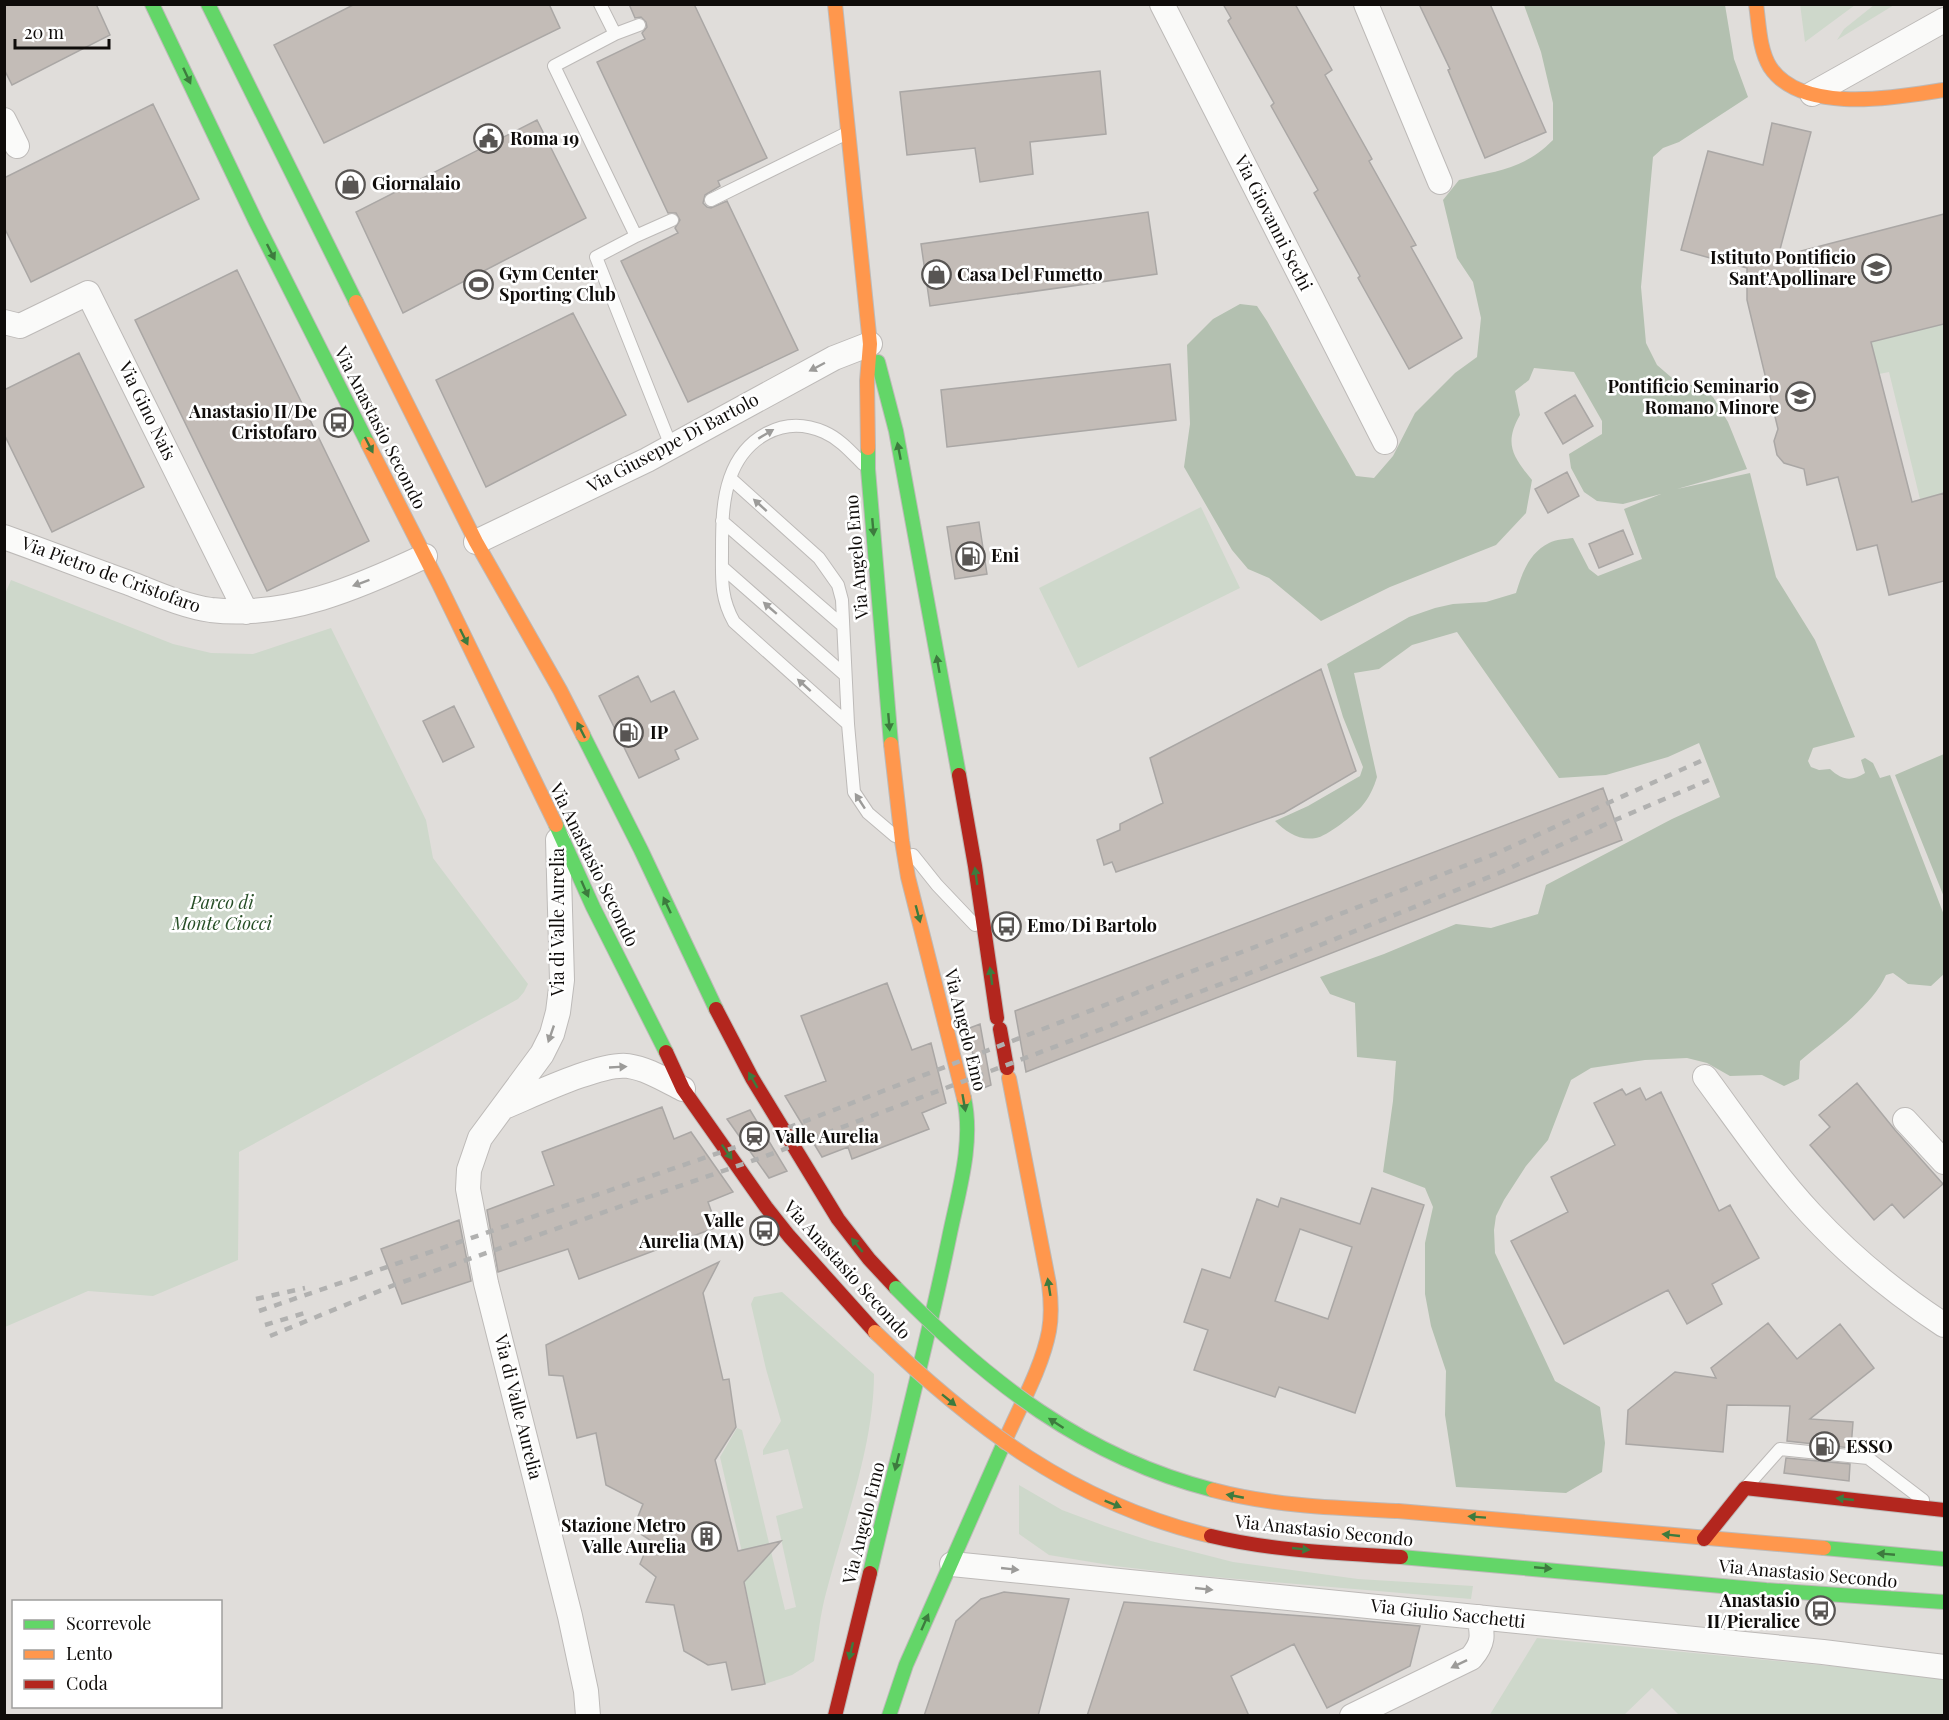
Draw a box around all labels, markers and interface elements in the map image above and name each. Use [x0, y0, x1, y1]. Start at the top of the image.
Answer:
scale bar [15, 12, 110, 50]
text: 20 m [24, 20, 64, 44]
one-way arrow [182, 68, 191, 85]
public building icon: Roma 19 [473, 123, 505, 155]
place label: Roma 19 [510, 126, 579, 150]
street label: Via Giovanni Sechi [1229, 150, 1318, 295]
shop icon: Giornalaio [335, 168, 367, 200]
place label: Giornalaio [372, 171, 461, 195]
one-way arrow [266, 244, 276, 261]
place label: Istituto Pontificio Sant'Apollinare [1710, 245, 1856, 290]
school or university icon: Istituto Pontificio Sant'Apollinare [1861, 252, 1893, 284]
shop icon: Casa Del Fumetto [920, 259, 952, 291]
place label: Gym Center Sporting Club [499, 261, 616, 306]
place label: Casa Del Fumetto [957, 262, 1103, 286]
sports icon: Gym Center Sporting Club [462, 268, 494, 300]
street label: Via Anastasio Secondo [329, 341, 432, 513]
street label: Via Gino Nais [113, 356, 182, 464]
one-way arrow [808, 362, 825, 372]
place label: Pontificio Seminario Romano Minore [1608, 374, 1779, 419]
school or university icon: Pontificio Seminario Romano Minore [1784, 381, 1816, 413]
street label: Via Giuseppe Di Bartolo [582, 387, 763, 498]
place label: Anastasio II/De Cristofaro [188, 399, 317, 444]
bus stop icon: Anastasio II/De Cristofaro [322, 406, 354, 438]
one-way arrow [758, 428, 775, 439]
one-way arrow [364, 436, 374, 453]
one-way arrow [894, 442, 903, 461]
street label: Via Angelo Emo [839, 494, 874, 621]
one-way arrow [753, 499, 768, 512]
one-way arrow [868, 518, 878, 537]
street label: Via Pietro de Cristofaro [17, 530, 204, 618]
fuel station icon: Eni [954, 540, 986, 572]
place label: Eni [991, 543, 1019, 567]
one-way arrow [352, 579, 370, 589]
one-way arrow [763, 602, 778, 615]
one-way arrow [460, 628, 469, 645]
one-way arrow [933, 654, 942, 673]
one-way arrow [797, 679, 812, 692]
one-way arrow [884, 712, 894, 731]
fuel station icon: IP [613, 717, 645, 749]
place label: IP [650, 720, 669, 744]
one-way arrow [576, 722, 586, 739]
street label: Via Anastasio Secondo [544, 778, 645, 951]
one-way arrow [854, 793, 865, 809]
street label: Via di Valle Aurelia [545, 848, 569, 997]
one-way arrow [972, 867, 981, 886]
one-way arrow [580, 880, 589, 897]
park label: Parco di Monte Ciocci [171, 890, 273, 935]
one-way arrow [662, 896, 672, 914]
one-way arrow [913, 905, 923, 923]
bus stop icon: Emo/Di Bartolo [990, 910, 1022, 942]
place label: Emo/Di Bartolo [1027, 913, 1157, 937]
street label: Via Angelo Emo [939, 965, 993, 1094]
one-way arrow [986, 967, 995, 986]
one-way arrow [545, 1025, 555, 1043]
one-way arrow [609, 1062, 628, 1071]
one-way arrow [748, 1071, 758, 1088]
one-way arrow [960, 1094, 969, 1113]
station icon: Valle Aurelia [738, 1121, 770, 1153]
place label: Valle Aurelia [774, 1124, 880, 1148]
one-way arrow [721, 1143, 733, 1159]
street label: Via Anastasio Secondo [778, 1194, 917, 1344]
place label: Valle Aurelia (MA) [638, 1208, 744, 1253]
bus stop icon: Valle Aurelia (MA) [749, 1215, 781, 1247]
one-way arrow [852, 1237, 864, 1252]
one-way arrow [1044, 1277, 1053, 1296]
street label: Via di Valle Aurelia [489, 1331, 549, 1482]
one-way arrow [941, 1393, 956, 1406]
one-way arrow [1048, 1418, 1064, 1429]
fuel station icon: ESSO [1809, 1431, 1841, 1463]
place label: ESSO [1846, 1434, 1893, 1458]
one-way arrow [891, 1453, 901, 1471]
street label: Via Angelo Emo [836, 1459, 890, 1587]
one-way arrow [1226, 1491, 1245, 1500]
one-way arrow [1835, 1494, 1854, 1504]
one-way arrow [1104, 1499, 1122, 1509]
street label: Via Anastasio Secondo [1233, 1509, 1415, 1551]
one-way arrow [1467, 1512, 1486, 1522]
place label: Stazione Metro Valle Aurelia [561, 1513, 687, 1558]
building icon: Stazione Metro Valle Aurelia [691, 1520, 723, 1552]
one-way arrow [1661, 1530, 1680, 1540]
one-way arrow [1292, 1544, 1311, 1554]
one-way arrow [1877, 1549, 1896, 1559]
street label: Via Anastasio Secondo [1717, 1553, 1899, 1593]
one-way arrow [1001, 1564, 1020, 1574]
one-way arrow [1534, 1564, 1553, 1573]
one-way arrow [1195, 1584, 1214, 1594]
place label: Anastasio II/Pieralice [1707, 1588, 1800, 1633]
street label: Via Giulio Sacchetti [1368, 1593, 1527, 1633]
bus stop icon: Anastasio II/Pieralice [1805, 1595, 1837, 1627]
legend [12, 1600, 222, 1708]
text: Scorrevole [66, 1611, 151, 1635]
one-way arrow [920, 1613, 929, 1630]
text: Lento [66, 1641, 113, 1665]
one-way arrow [845, 1642, 855, 1661]
one-way arrow [1450, 1659, 1467, 1669]
text: Coda [66, 1671, 108, 1695]

